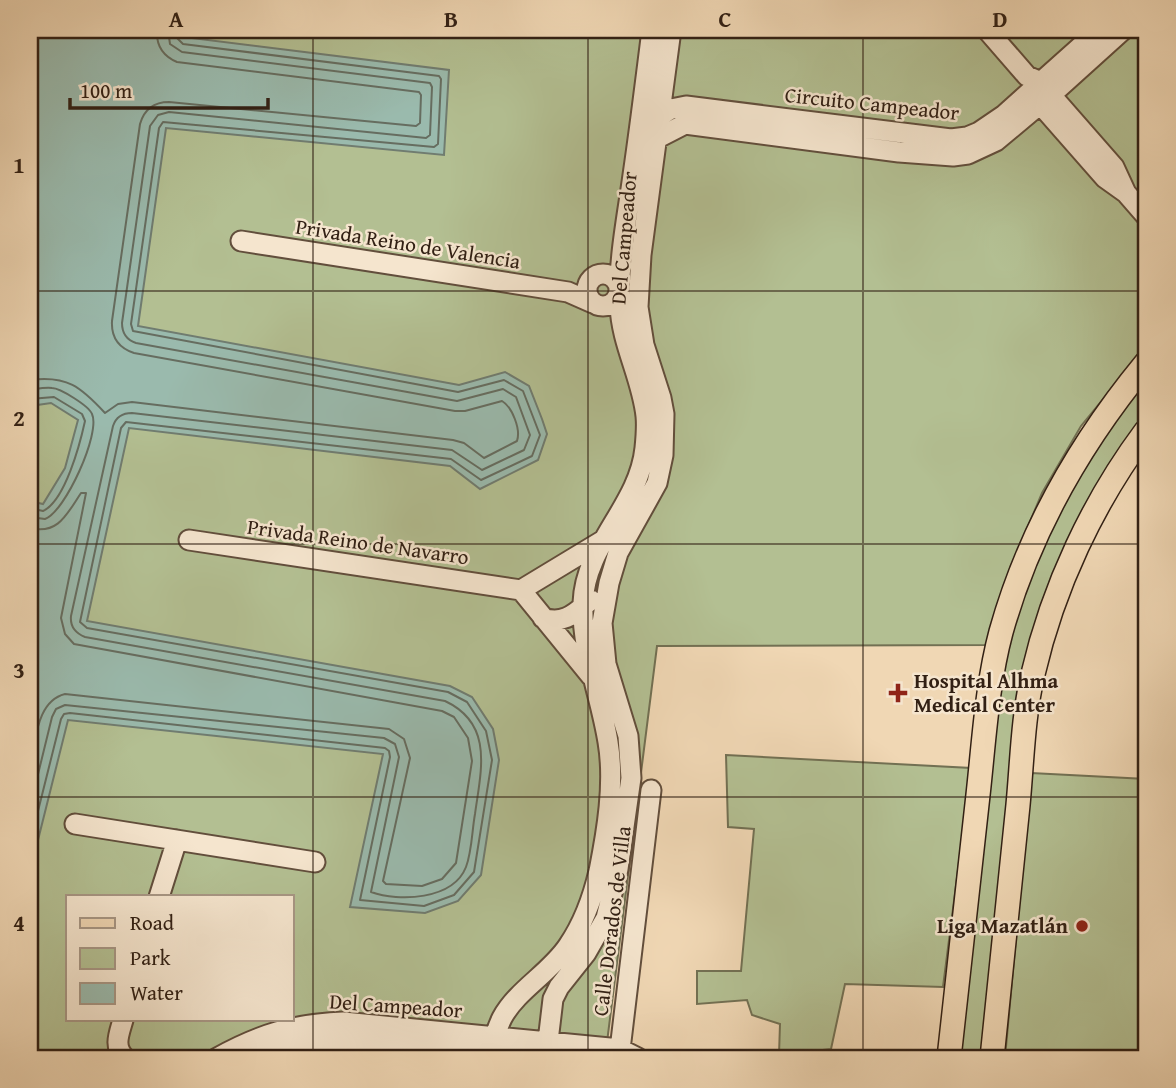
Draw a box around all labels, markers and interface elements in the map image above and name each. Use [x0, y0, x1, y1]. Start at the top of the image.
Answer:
text: A [169, 2, 184, 35]
text: B [444, 2, 458, 35]
text: C [718, 2, 732, 35]
text: D [993, 2, 1008, 35]
scale bar [70, 66, 268, 110]
text: 100 m [80, 75, 132, 106]
street label: Circuito Campeador [783, 79, 961, 128]
text: 1 [13, 148, 25, 181]
street label: Del Campeador [602, 170, 645, 306]
street label: Privada Reino de Valencia [293, 210, 523, 277]
text: 2 [13, 401, 25, 434]
street label: Privada Reino de Navarro [245, 511, 471, 572]
text: 3 [13, 653, 25, 686]
place label: Hospital Alhma Medical Center [914, 665, 1058, 720]
marker: Hospital Alhma Medical Center [888, 683, 908, 703]
street label: Calle Dorados de Villa [584, 824, 639, 1018]
legend [66, 895, 294, 1021]
text: 4 [13, 906, 25, 939]
text: Road [130, 907, 175, 938]
place label: Liga Mazatlán [937, 910, 1069, 941]
marker: Liga Mazatlán [1074, 918, 1090, 934]
text: Park [130, 942, 171, 973]
text: Water [130, 977, 183, 1008]
street label: Del Campeador [328, 985, 464, 1026]

